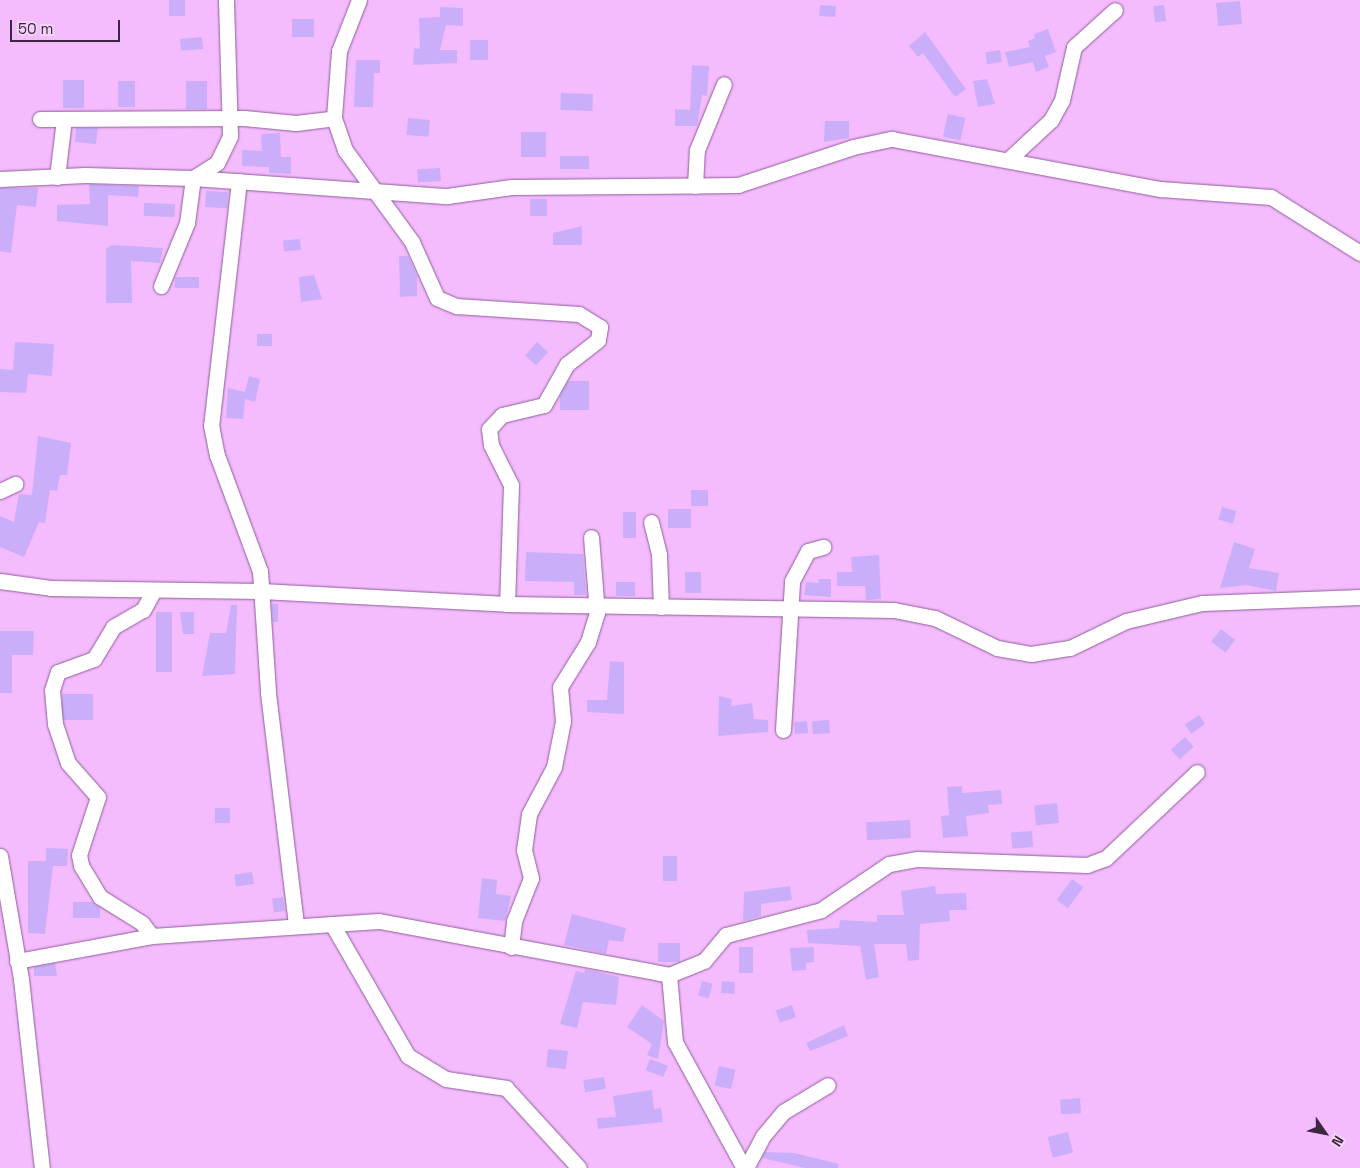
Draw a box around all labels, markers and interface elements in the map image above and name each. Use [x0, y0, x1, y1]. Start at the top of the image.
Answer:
scale bar [12, 10, 122, 42]
text: 50 m [18, 19, 53, 38]
north arrow [1300, 1108, 1350, 1158]
text: N [1327, 1132, 1348, 1150]

